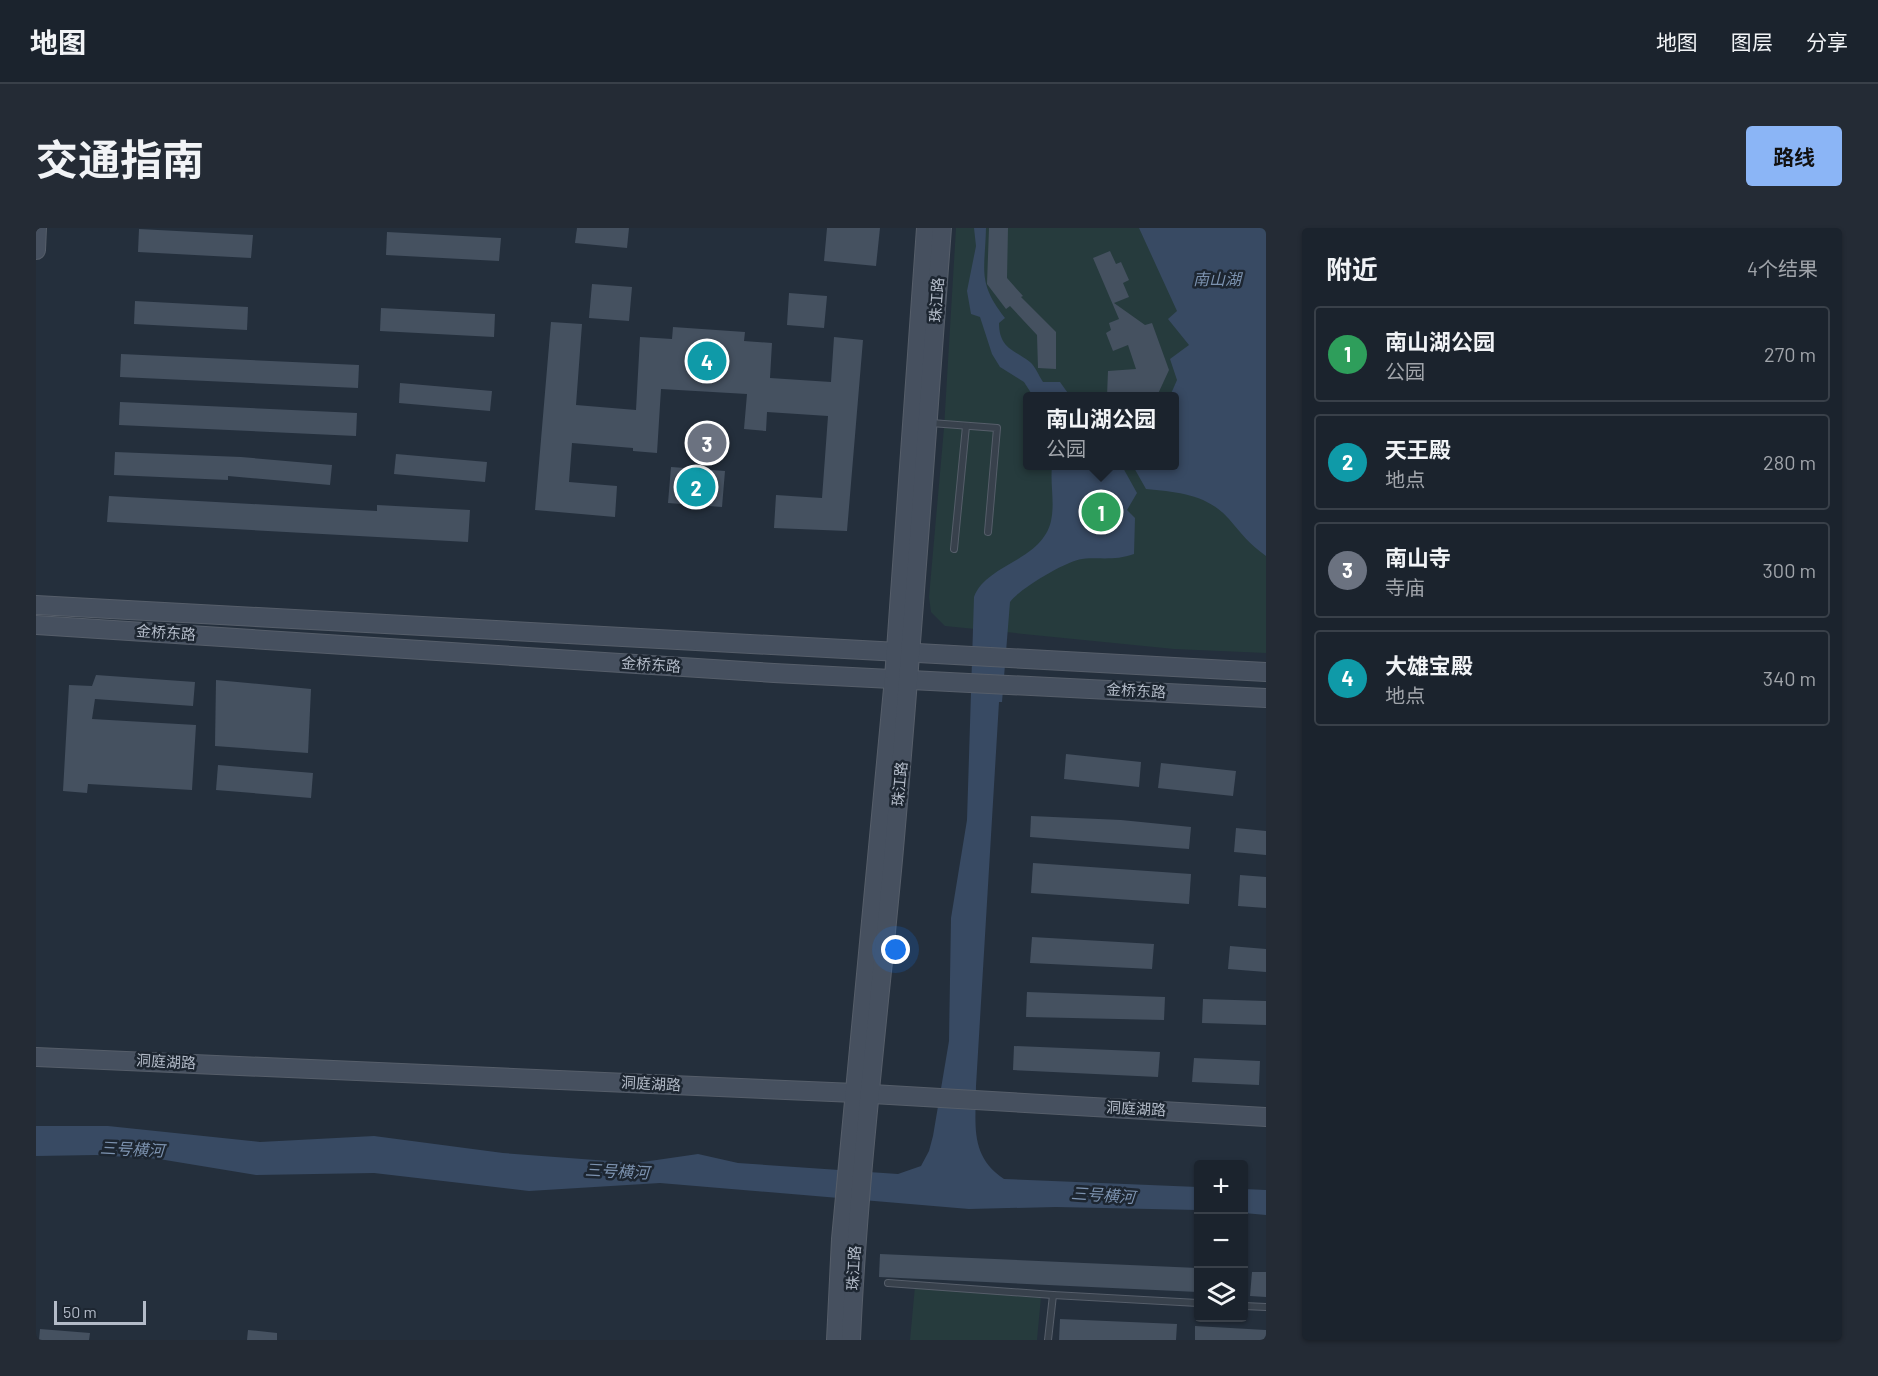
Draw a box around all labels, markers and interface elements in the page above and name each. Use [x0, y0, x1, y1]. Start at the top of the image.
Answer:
text: 地图 [30, 25, 86, 59]
text: 地图 [1656, 29, 1698, 54]
text: 图层 [1731, 29, 1773, 54]
text: 分享 [1806, 29, 1848, 54]
button: 路线 [1746, 126, 1842, 186]
text: 交通指南 [36, 133, 204, 183]
text: 附近 [1326, 253, 1378, 284]
text: 4个结果 [1747, 256, 1818, 280]
water label: 南山湖 [1193, 269, 1244, 288]
street label: 珠江路 [925, 277, 947, 323]
text: 南山湖公园 [1385, 328, 1495, 354]
pin: 4 [688, 338, 726, 384]
text: 1 [1344, 342, 1351, 366]
text: 270 m [1764, 342, 1816, 366]
text: 公园 [1385, 359, 1425, 383]
popup [1023, 392, 1179, 470]
text: 南山湖公园 [1046, 405, 1156, 431]
pin: 3 [688, 420, 726, 466]
text: 公园 [1046, 436, 1086, 460]
text: 天王殿 [1385, 436, 1451, 462]
text: 2 [1342, 450, 1353, 474]
text: 280 m [1763, 450, 1816, 474]
pin: 2 [676, 464, 716, 510]
text: 地点 [1385, 467, 1425, 491]
pin: 1 [1082, 490, 1120, 534]
text: 南山寺 [1385, 544, 1451, 570]
text: 3 [1342, 558, 1353, 582]
text: 300 m [1763, 558, 1816, 582]
text: 寺庙 [1385, 575, 1425, 599]
street label: 金桥东路 [136, 621, 197, 643]
text: 大雄宝殿 [1385, 652, 1473, 678]
street label: 金桥东路 [621, 653, 682, 675]
text: 4 [1341, 666, 1354, 690]
text: 340 m [1763, 666, 1816, 690]
street label: 金桥东路 [1106, 679, 1166, 701]
text: 地点 [1385, 683, 1425, 707]
street label: 珠江路 [888, 761, 910, 807]
your location [881, 935, 910, 964]
street label: 洞庭湖路 [136, 1050, 196, 1072]
street label: 洞庭湖路 [621, 1072, 681, 1094]
street label: 洞庭湖路 [1106, 1097, 1166, 1119]
water label: 三号横河 [100, 1137, 167, 1160]
water label: 三号横河 [585, 1159, 652, 1182]
map controls [1194, 1160, 1248, 1322]
button: + [1194, 1160, 1248, 1214]
water label: 三号横河 [1070, 1183, 1139, 1206]
button: − [1194, 1214, 1248, 1268]
street label: 珠江路 [843, 1245, 863, 1291]
button: layers [1194, 1268, 1248, 1322]
scale bar [54, 1298, 146, 1326]
text: 50 m [63, 1302, 97, 1321]

